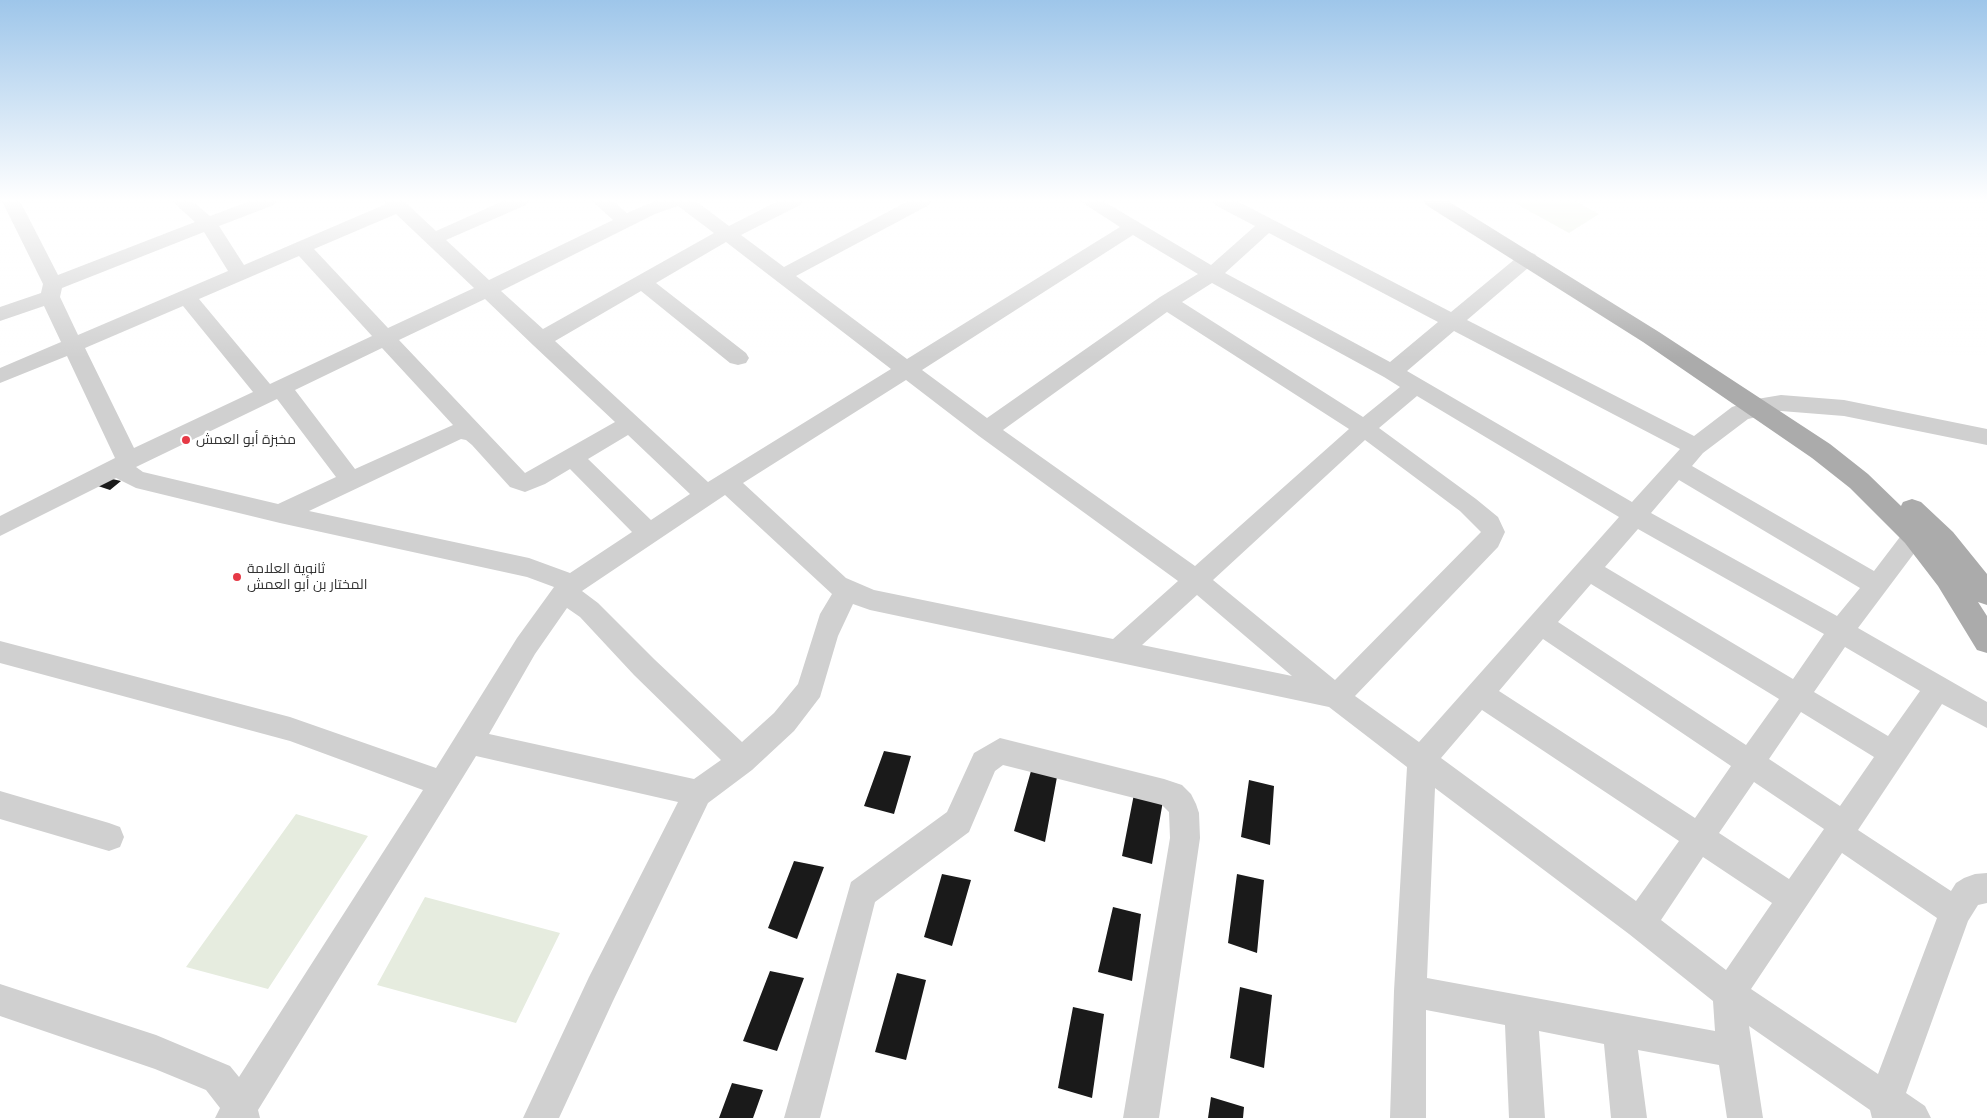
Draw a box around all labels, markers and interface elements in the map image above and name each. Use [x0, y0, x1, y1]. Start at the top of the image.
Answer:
place label: مخبزة أبو العمش [196, 432, 296, 448]
marker: مخبزة أبو العمش [180, 434, 192, 446]
place label: ثانوية العلامة المختار بن أبو العمش [247, 561, 367, 594]
marker: ثانوية العلامة المختار بن أبو العمش [231, 571, 243, 583]

